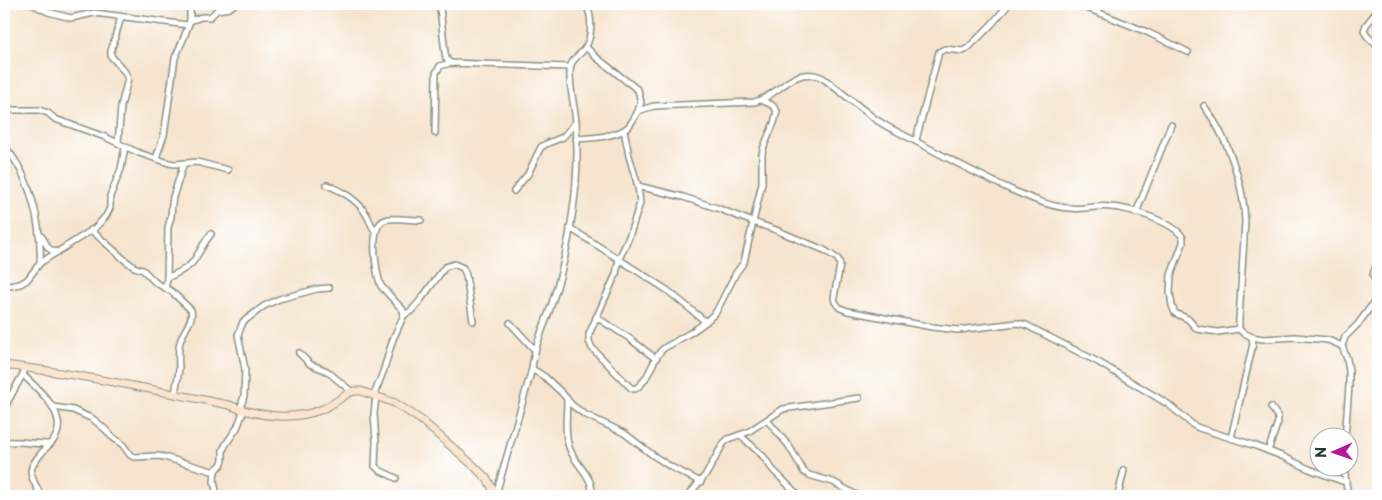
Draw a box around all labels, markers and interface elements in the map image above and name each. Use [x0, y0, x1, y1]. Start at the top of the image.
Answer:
north arrow [1310, 428, 1360, 478]
text: N [1310, 447, 1331, 458]

